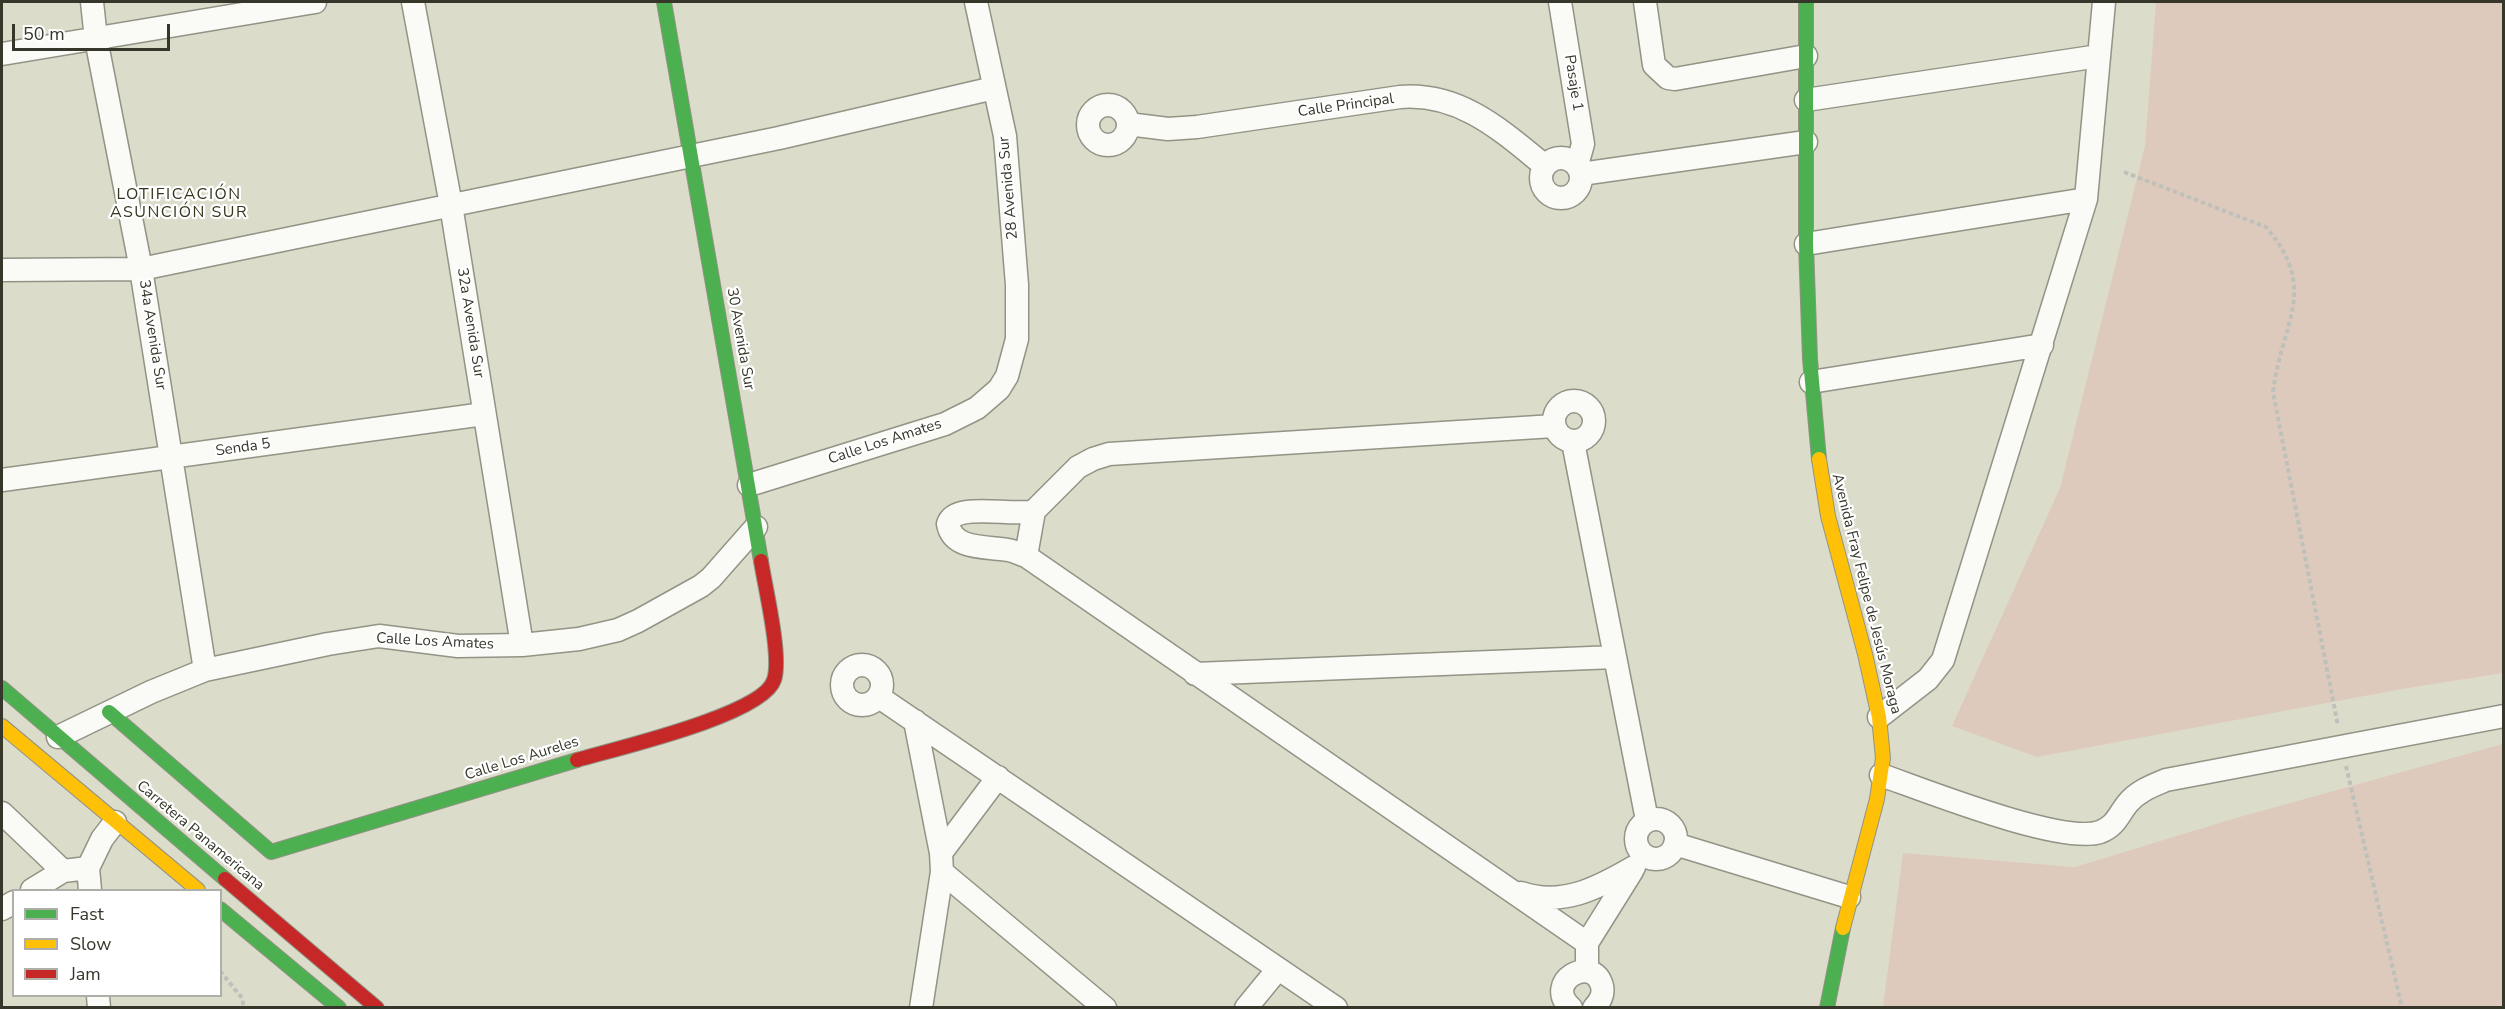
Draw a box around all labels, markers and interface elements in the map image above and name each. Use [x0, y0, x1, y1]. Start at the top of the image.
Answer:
scale bar [15, 12, 172, 50]
text: 50 m [23, 22, 65, 46]
street label: Pasaje 1 [1560, 54, 1586, 112]
street label: Calle Principal [1297, 90, 1395, 122]
street label: 28 Avenida Sur [996, 136, 1022, 240]
district label: LOTIFICACIÓN ASUNCIÓN SUR [110, 185, 248, 223]
street label: 32a Avenida Sur [452, 267, 488, 379]
street label: 34a Avenida Sur [134, 279, 170, 391]
street label: 30 Avenida Sur [722, 286, 758, 392]
street label: Calle Los Amates [826, 415, 944, 469]
street label: Senda 5 [214, 435, 272, 461]
street label: Avenida Fray Felipe de Jesús Moraga [1827, 472, 1905, 716]
street label: Calle Los Amates [376, 630, 494, 654]
street label: Calle Los Aureles [463, 733, 581, 785]
street label: Carretera Panamericana [132, 777, 268, 895]
legend [12, 889, 222, 997]
text: Fast [70, 902, 104, 926]
text: Slow [70, 932, 111, 956]
text: Jam [70, 962, 101, 986]

